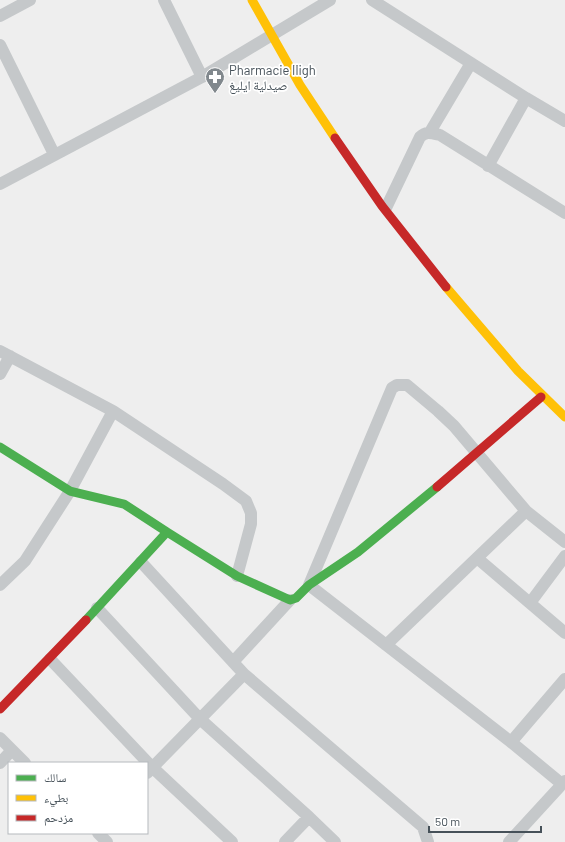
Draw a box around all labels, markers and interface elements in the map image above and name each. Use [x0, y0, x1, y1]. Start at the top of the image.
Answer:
place label: Pharmacie Iligh صيدلية ايليغ [229, 62, 316, 95]
pharmacy icon: Pharmacie Iligh صيدلية ايليغ [204, 66, 226, 94]
legend [8, 762, 148, 834]
text: سالك [44, 770, 66, 784]
text: بطيء [44, 790, 68, 808]
scale bar [429, 808, 541, 834]
text: مزدحم [44, 810, 73, 826]
text: 50 m [435, 814, 460, 828]

